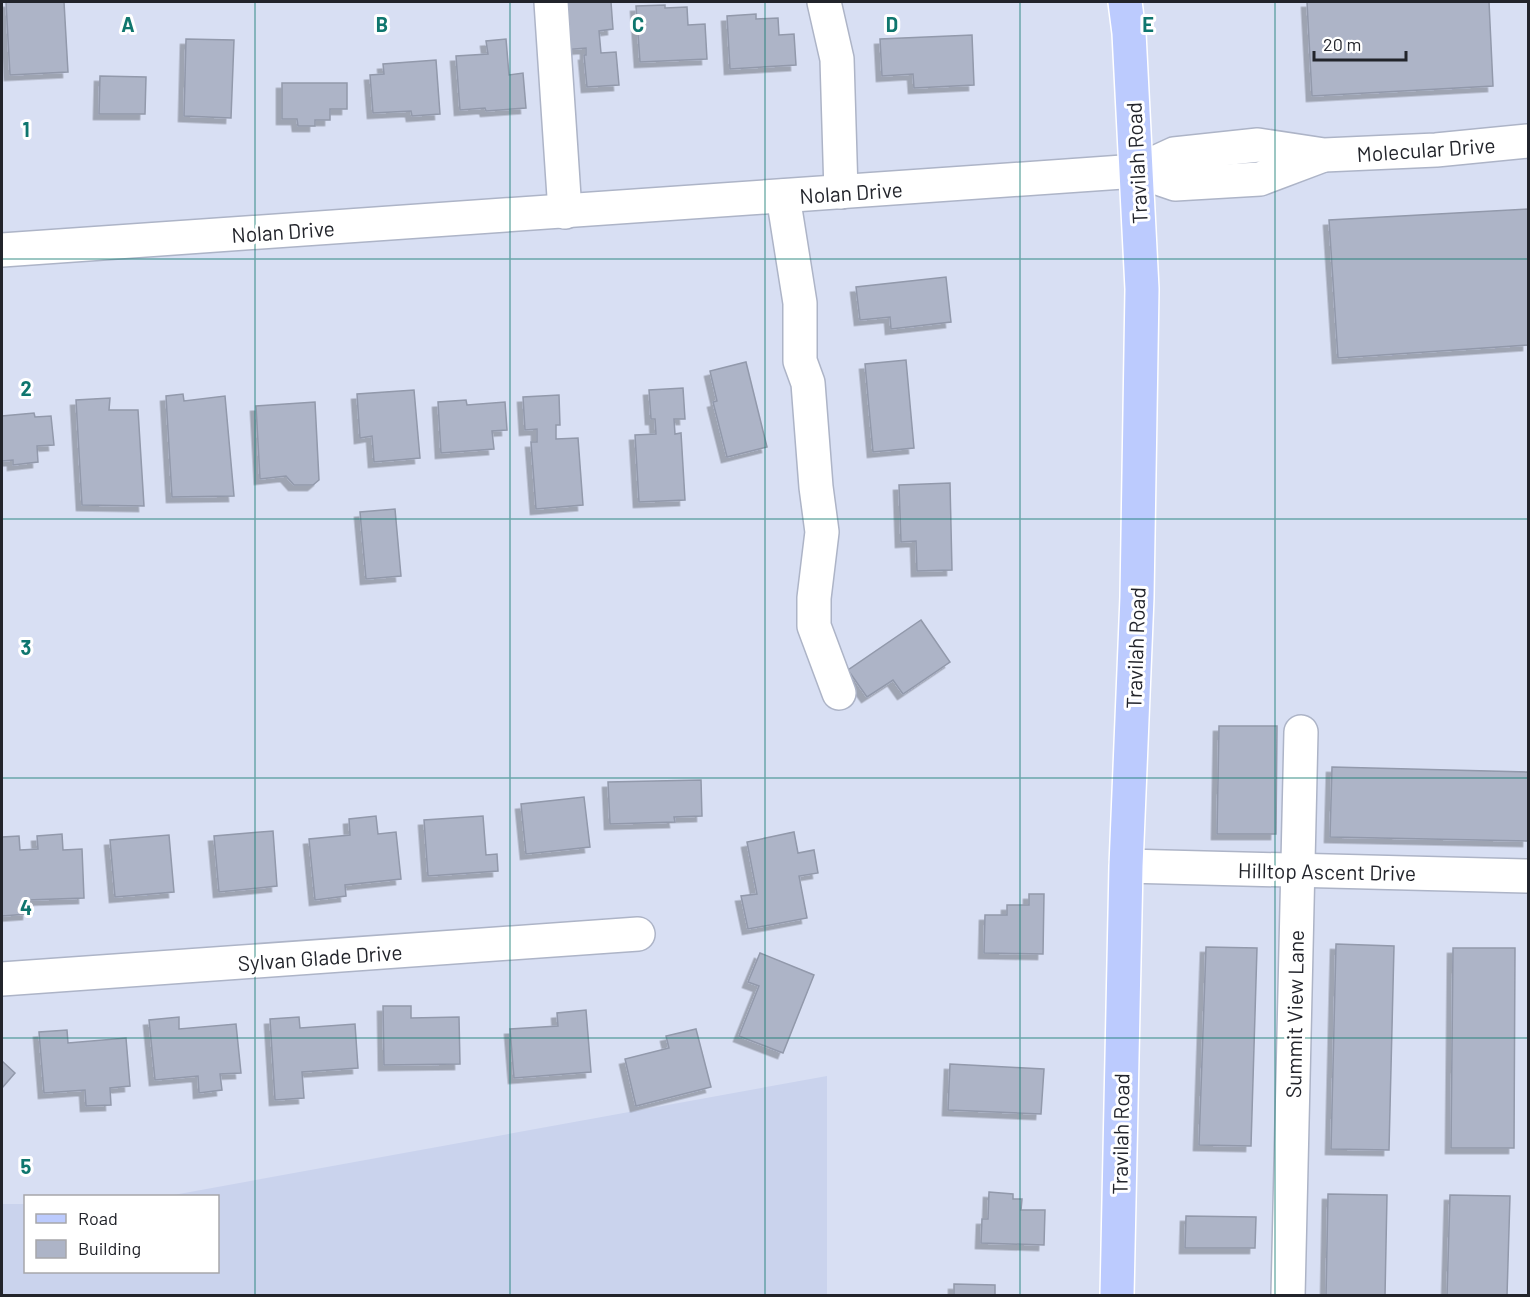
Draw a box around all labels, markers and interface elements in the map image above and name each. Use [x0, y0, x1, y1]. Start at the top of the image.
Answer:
text: A [121, 12, 135, 36]
text: B [376, 12, 388, 36]
text: C [632, 12, 644, 36]
text: D [886, 12, 898, 36]
text: E [1142, 12, 1154, 36]
scale bar [1314, 24, 1406, 62]
text: 20 m [1323, 33, 1361, 55]
street label: Travilah Road [1120, 101, 1152, 225]
text: 1 [22, 117, 30, 141]
street label: Molecular Drive [1356, 132, 1496, 166]
street label: Nolan Drive [798, 176, 904, 208]
street label: Nolan Drive [230, 215, 336, 247]
text: 2 [20, 376, 32, 400]
street label: Travilah Road [1120, 587, 1150, 709]
text: 3 [21, 635, 31, 659]
street label: Hilltop Ascent Drive [1238, 857, 1416, 885]
text: 4 [20, 895, 32, 919]
street label: Summit View Lane [1280, 930, 1308, 1098]
street label: Sylvan Glade Drive [237, 939, 403, 975]
street label: Travilah Road [1106, 1073, 1134, 1195]
text: 5 [21, 1154, 32, 1178]
legend [24, 1195, 219, 1273]
text: Road [78, 1207, 118, 1229]
text: Building [78, 1237, 141, 1259]

